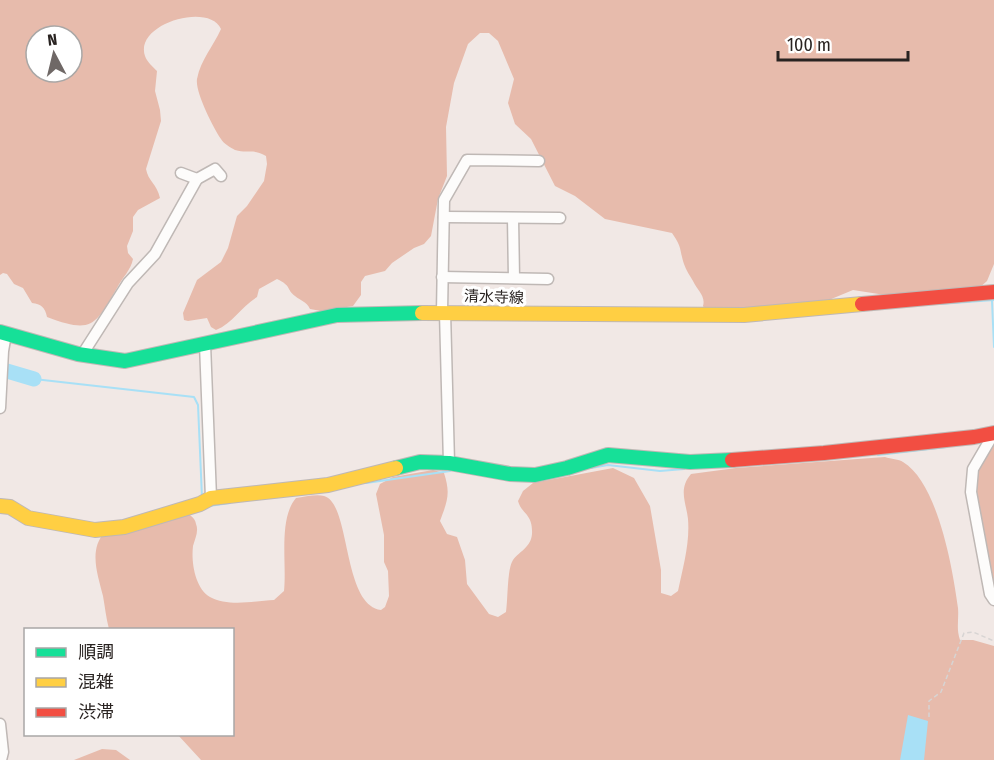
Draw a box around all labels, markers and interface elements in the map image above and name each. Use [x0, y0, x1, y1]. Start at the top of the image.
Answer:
north arrow [24, 24, 84, 84]
scale bar [778, 24, 908, 62]
text: N [46, 30, 58, 50]
text: 100 m [787, 34, 831, 56]
street label: 清水寺線 [464, 287, 524, 307]
legend [24, 628, 234, 736]
text: 順調 [78, 641, 114, 663]
text: 混雑 [78, 671, 114, 693]
text: 渋滞 [78, 701, 114, 723]

